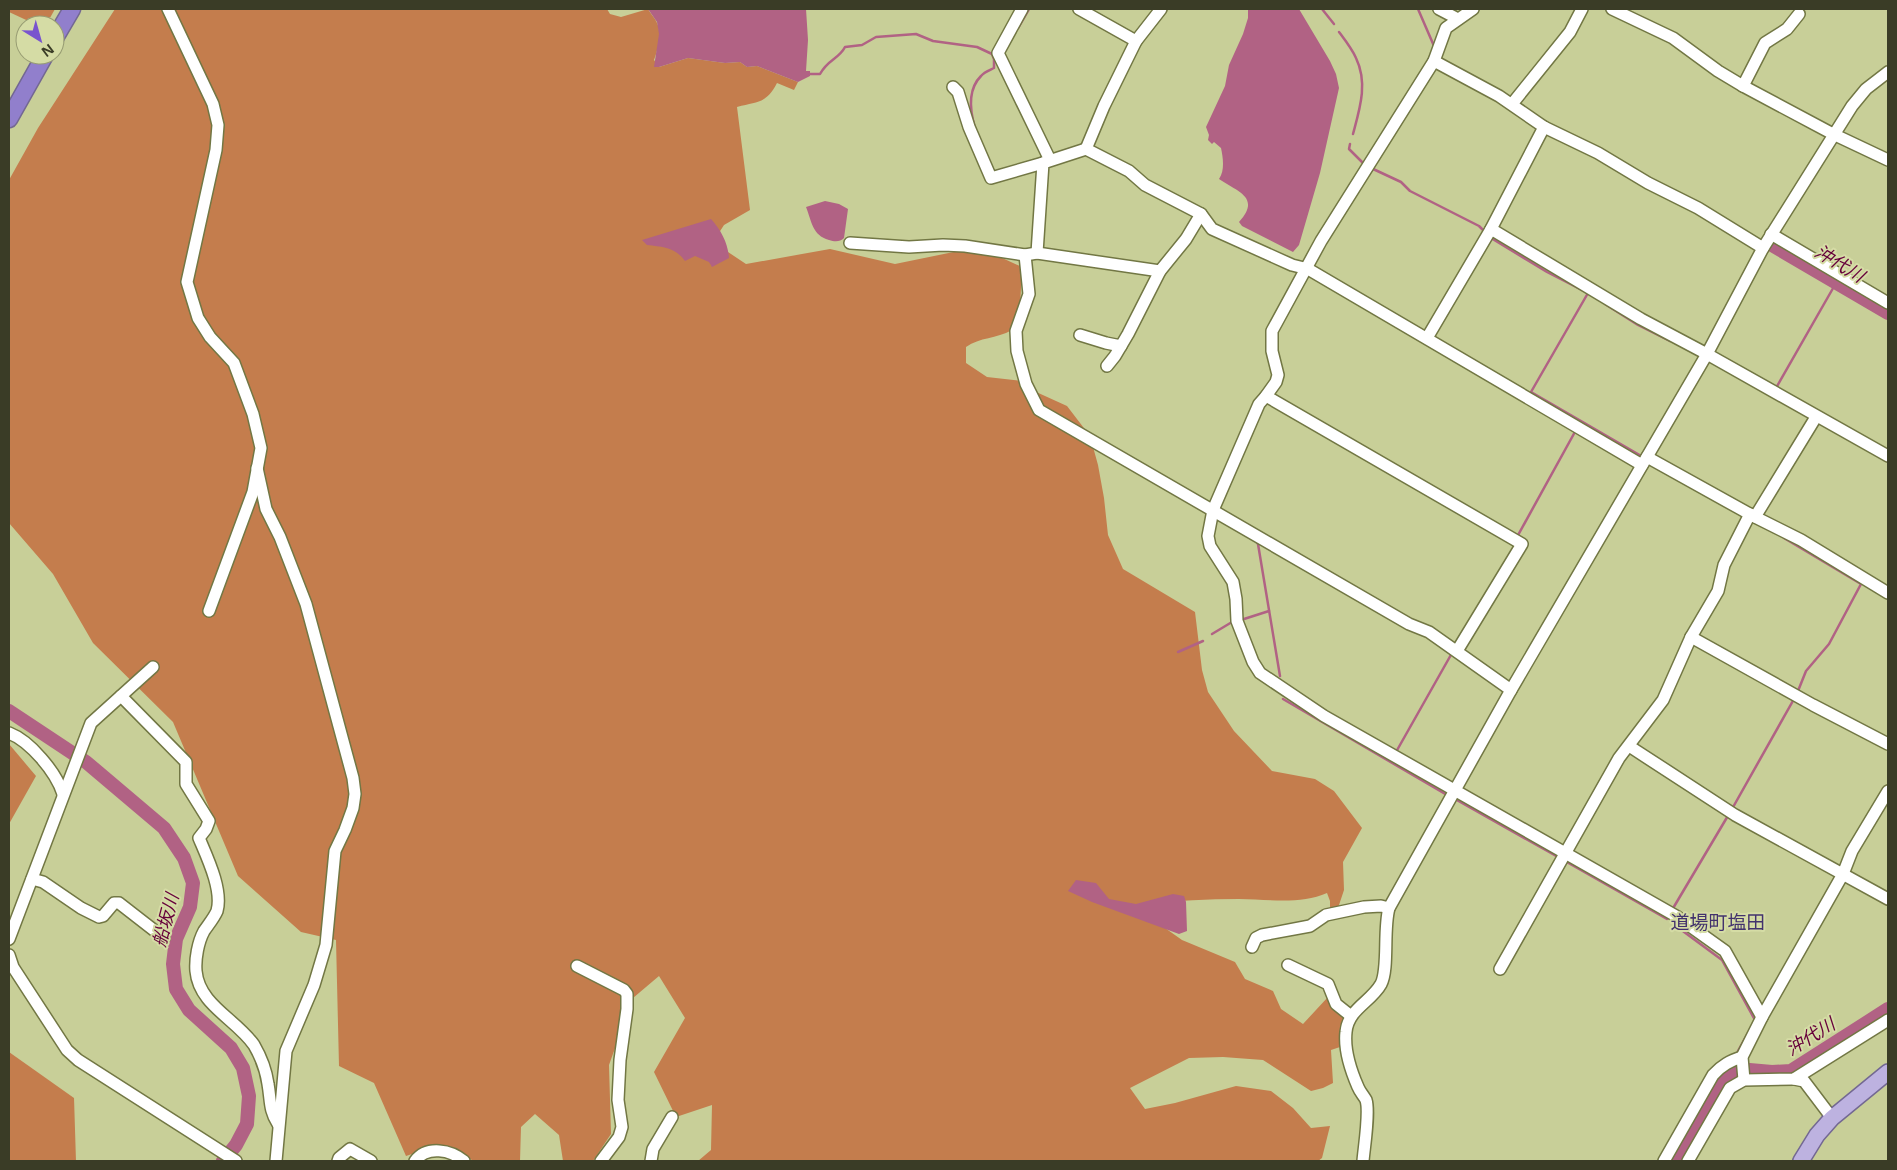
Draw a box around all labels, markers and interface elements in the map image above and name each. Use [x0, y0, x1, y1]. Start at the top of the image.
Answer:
north arrow [15, 15, 65, 65]
text: N [38, 40, 58, 62]
water label: 沖代川 [1811, 239, 1871, 288]
water label: 船坂川 [146, 889, 184, 949]
district label: 道場町塩田 [1670, 909, 1766, 935]
water label: 沖代川 [1781, 1010, 1841, 1060]

